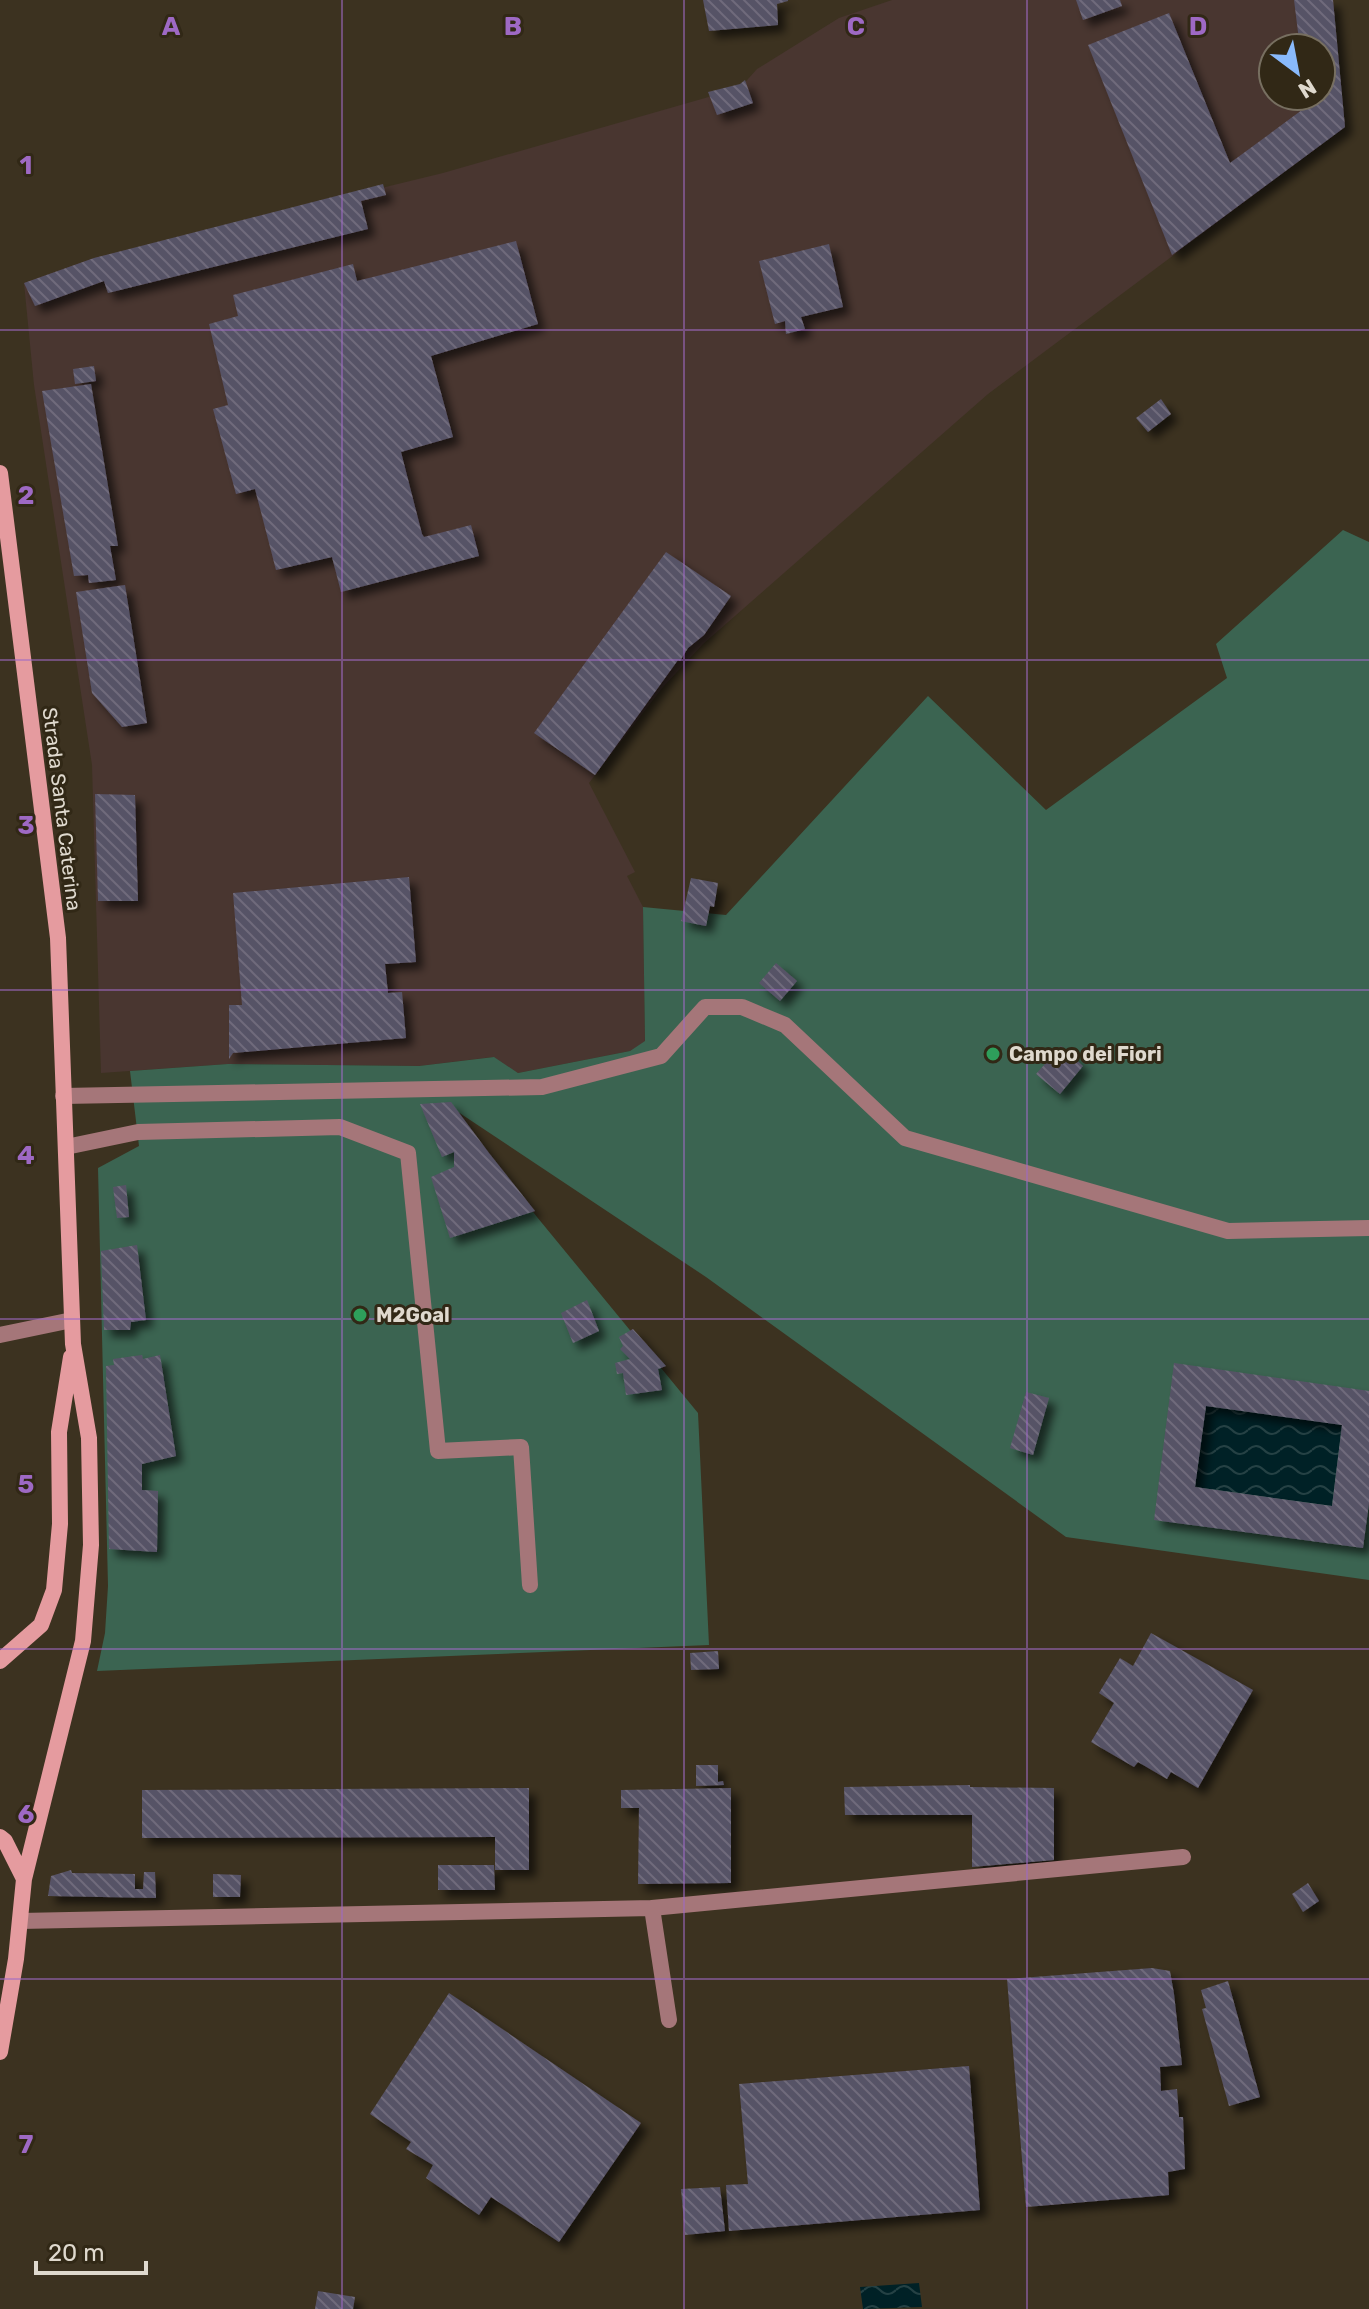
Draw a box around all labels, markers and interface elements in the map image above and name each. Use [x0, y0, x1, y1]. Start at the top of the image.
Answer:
text: A [162, 11, 181, 42]
text: B [504, 11, 522, 42]
text: C [847, 11, 865, 42]
text: D [1189, 11, 1207, 42]
north arrow [1257, 32, 1337, 112]
text: N [1293, 73, 1321, 104]
text: 1 [20, 150, 32, 181]
text: 2 [18, 480, 34, 511]
street label: Strada Santa Caterina [38, 706, 86, 912]
text: 3 [17, 810, 35, 841]
place label: Campo dei Fiori [1009, 1042, 1162, 1066]
marker: Campo dei Fiori [984, 1045, 1002, 1063]
text: 4 [17, 1140, 35, 1171]
place label: M2Goal [376, 1303, 450, 1327]
marker: M2Goal [351, 1306, 369, 1324]
text: 5 [18, 1469, 34, 1500]
text: 6 [18, 1799, 35, 1830]
text: 7 [19, 2129, 34, 2160]
scale bar [36, 2225, 146, 2275]
text: 20 m [48, 2239, 105, 2267]

